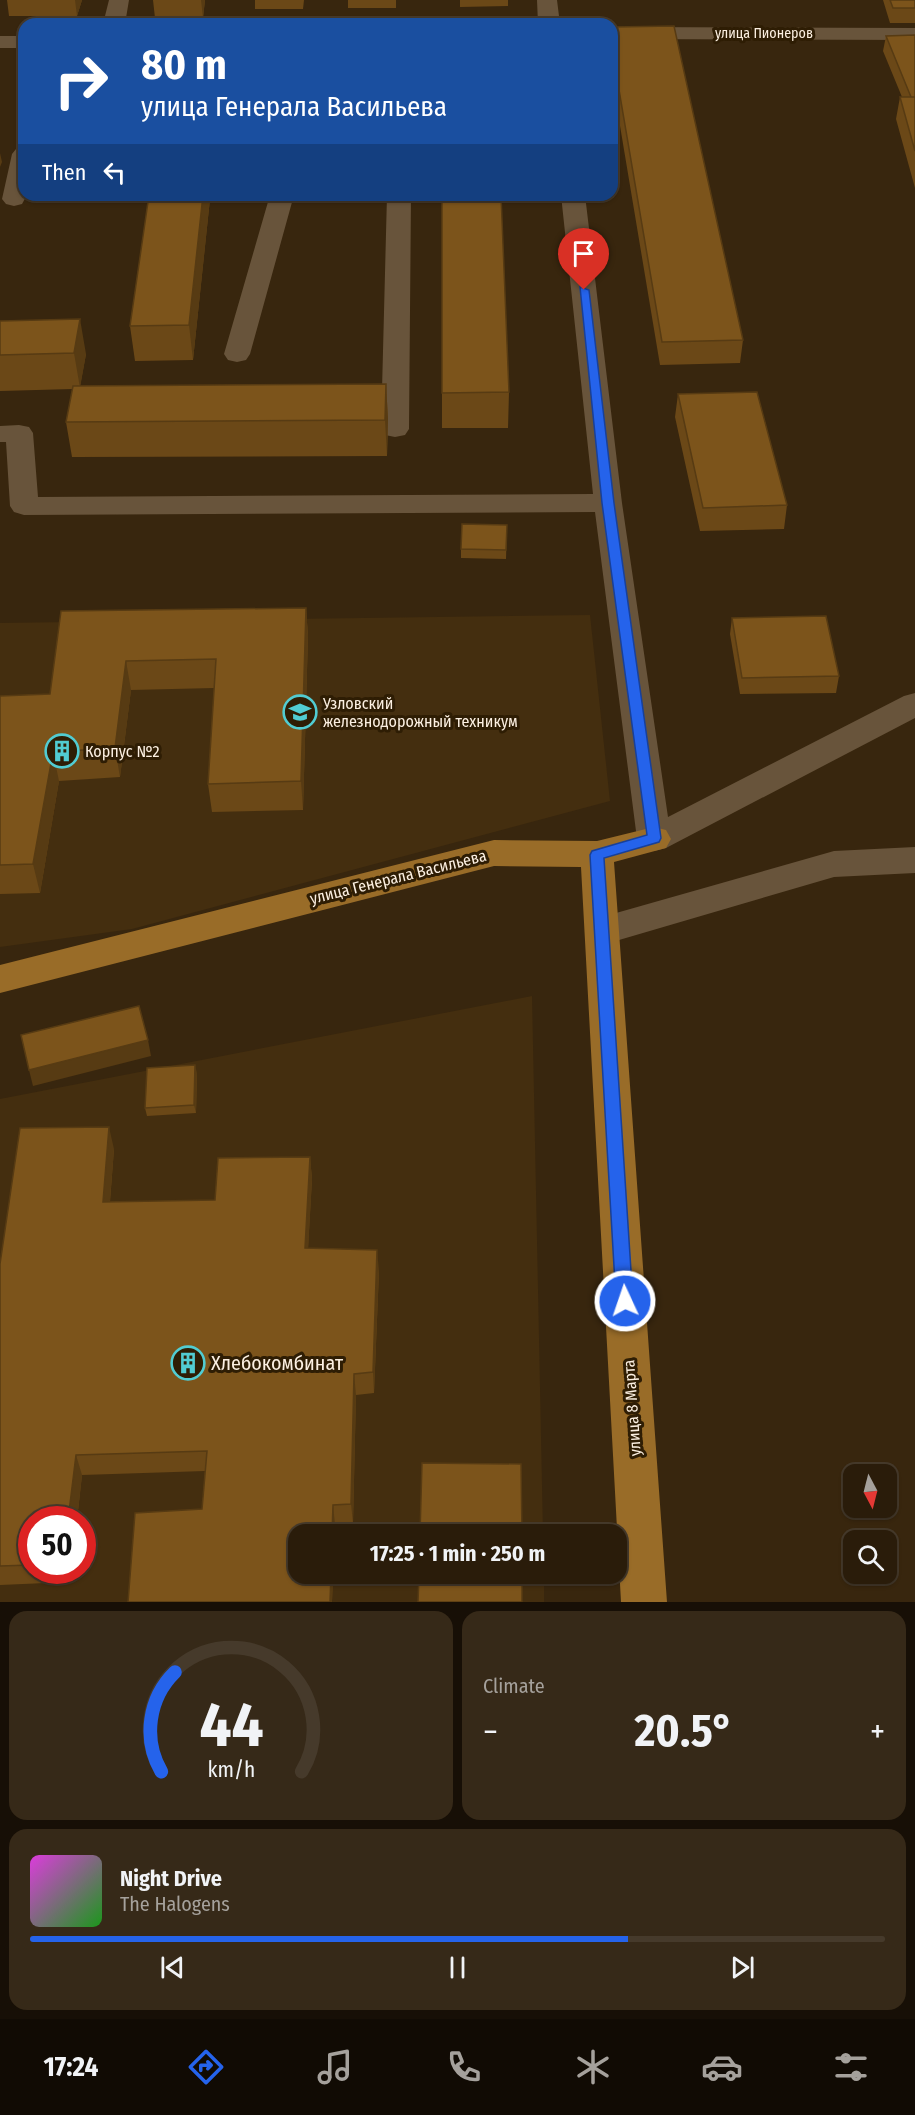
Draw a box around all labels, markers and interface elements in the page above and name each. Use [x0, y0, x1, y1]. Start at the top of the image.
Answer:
street label: улица Пионеров [715, 25, 813, 42]
text: 80 m [141, 40, 227, 90]
icon: right [42, 42, 120, 120]
text: улица Генерала Васильева [141, 91, 447, 123]
icon: left [98, 156, 131, 189]
text: Then [42, 159, 86, 186]
pin [558, 228, 609, 290]
icon: arrive [567, 237, 600, 270]
school or university icon: Узловский железнодорожный техникум [282, 694, 318, 730]
place label: Узловский железнодорожный техникум [322, 694, 518, 731]
building icon: Корпус №2 [44, 733, 80, 769]
place label: Корпус №2 [85, 742, 160, 761]
street label: улица Генерала Васильева [308, 846, 488, 908]
position arrow [593, 1269, 657, 1333]
building icon: Хлебокомбинат [170, 1345, 206, 1381]
place label: Хлебокомбинат [211, 1351, 344, 1375]
street label: улица 8 Марта [619, 1359, 645, 1457]
north arrow [843, 1464, 897, 1518]
map controls [843, 1464, 897, 1584]
speed limit sign: 50 [18, 1506, 96, 1584]
button: search [843, 1530, 897, 1584]
text: 17:25 · 1 min · 250 m [370, 1540, 545, 1567]
text: Climate [483, 1674, 545, 1698]
text: 44 [199, 1688, 263, 1763]
text: 20.5° [634, 1704, 733, 1758]
text: − [483, 1712, 498, 1752]
text: + [870, 1712, 885, 1752]
text: km/h [207, 1758, 255, 1784]
text: Night Drive [120, 1865, 222, 1892]
text: The Halogens [120, 1892, 230, 1916]
icon: previous [156, 1951, 189, 1984]
icon: pause [441, 1951, 474, 1984]
icon: next [726, 1951, 759, 1984]
icon: directions [185, 2046, 227, 2088]
icon: music [314, 2046, 356, 2088]
icon: phone [443, 2046, 485, 2088]
icon: climate [572, 2046, 614, 2088]
icon: car [701, 2046, 743, 2088]
icon: filters [830, 2046, 872, 2088]
text: 17:24 [43, 2051, 98, 2083]

